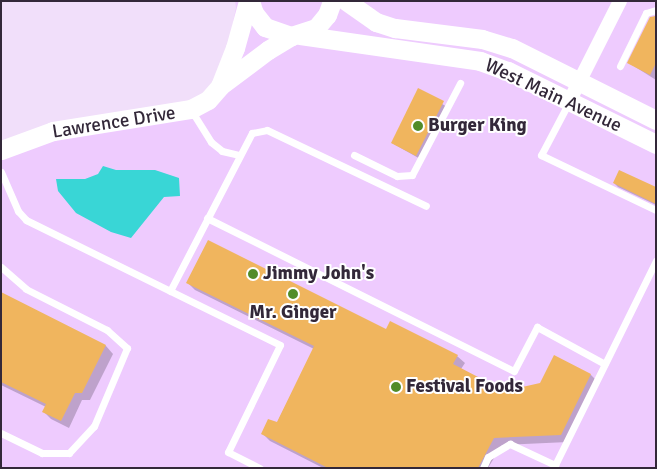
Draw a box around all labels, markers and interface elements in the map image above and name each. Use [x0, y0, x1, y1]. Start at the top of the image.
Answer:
street label: West Main Avenue [481, 54, 625, 138]
street label: Lawrence Drive [51, 102, 177, 144]
place label: Burger King [428, 115, 527, 137]
marker: Burger King [412, 120, 424, 132]
place label: Jimmy John's [263, 263, 374, 285]
marker: Jimmy John's [247, 268, 259, 280]
marker: Mr. Ginger [287, 288, 299, 300]
place label: Mr. Ginger [249, 302, 337, 324]
place label: Festival Foods [406, 376, 523, 398]
marker: Festival Foods [390, 381, 402, 393]

